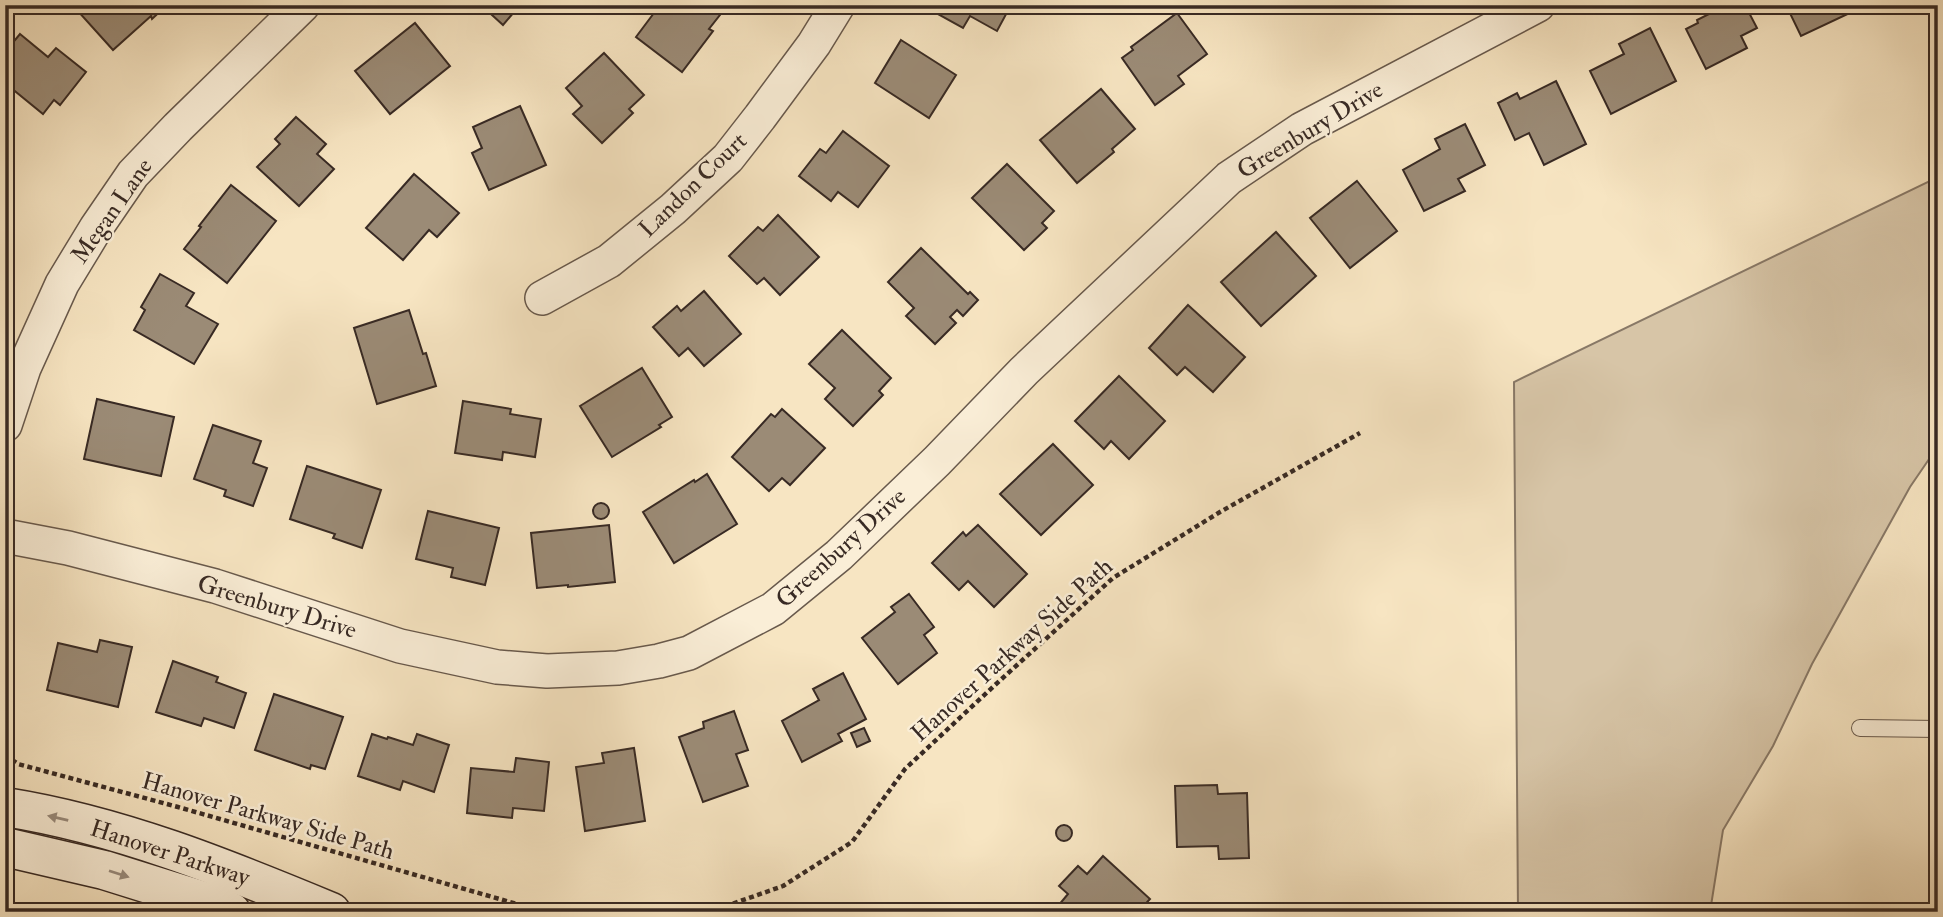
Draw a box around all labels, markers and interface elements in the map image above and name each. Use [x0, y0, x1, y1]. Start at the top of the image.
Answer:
street label: Greenbury Drive [1231, 74, 1389, 186]
street label: Landon Court [632, 126, 754, 244]
street label: Megan Lane [64, 152, 160, 270]
street label: Greenbury Drive [769, 481, 913, 615]
street label: Hanover Parkway Side Path [905, 551, 1120, 749]
street label: Greenbury Drive [194, 568, 360, 646]
street label: Hanover Parkway Side Path [139, 766, 397, 866]
one-way arrow [47, 813, 69, 824]
street label: Hanover Parkway [87, 814, 253, 892]
one-way arrow [109, 870, 130, 880]

